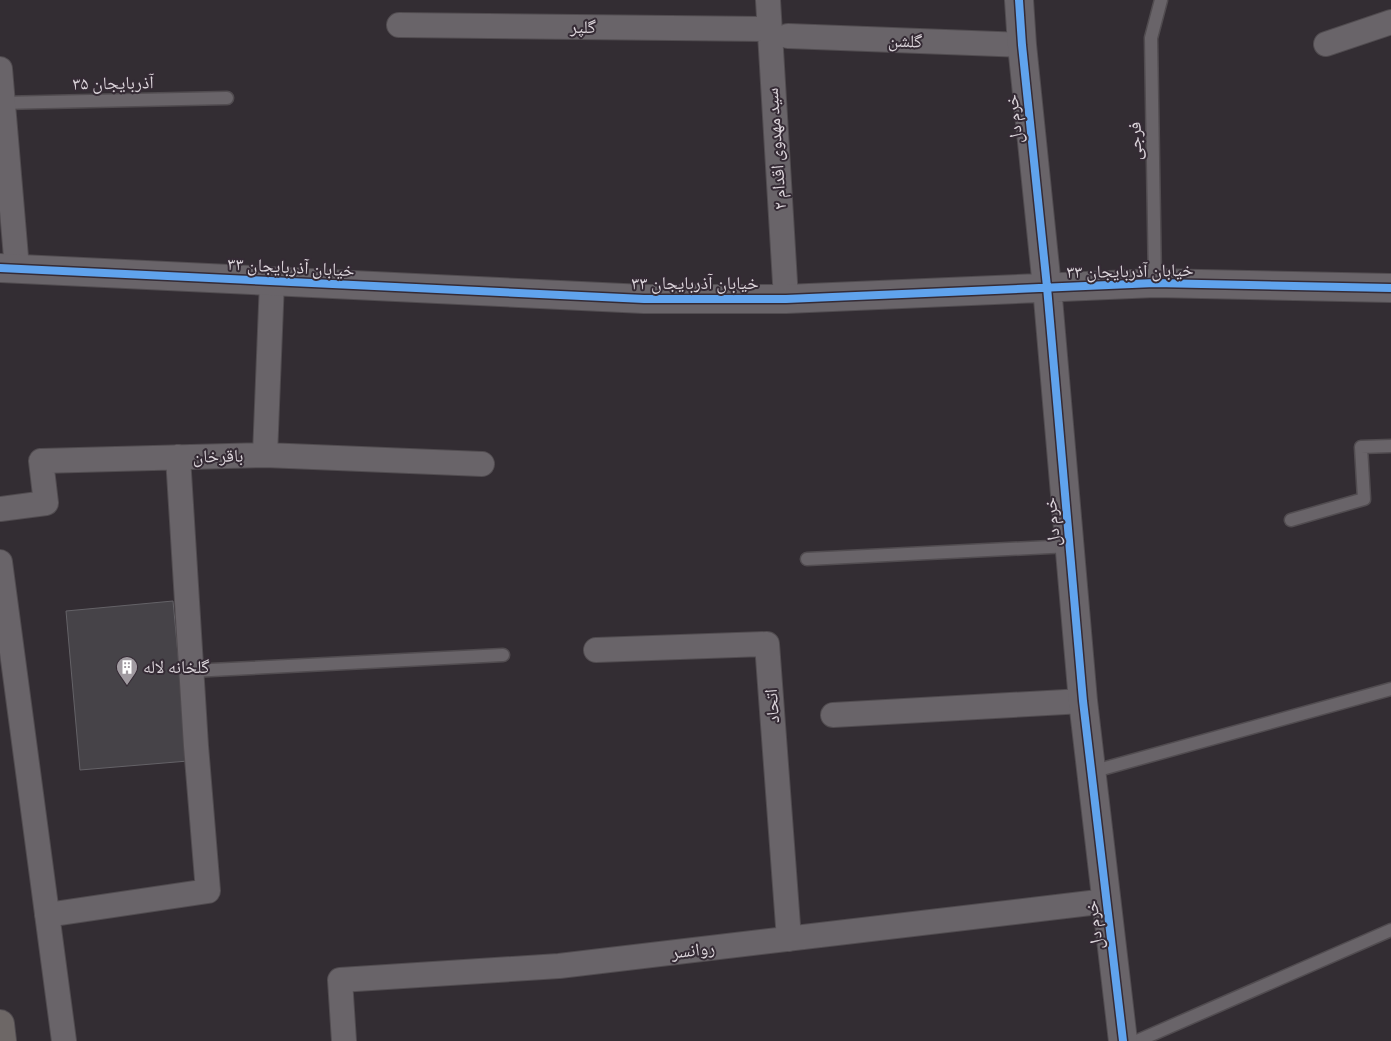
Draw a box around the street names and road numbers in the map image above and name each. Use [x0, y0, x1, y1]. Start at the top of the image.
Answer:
street label: گلپر [569, 14, 597, 38]
street label: گلشن [887, 27, 923, 53]
street label: آذربایجان ۳۵ [72, 69, 154, 95]
street label: سید مهدوی اقدام ۲ [759, 87, 792, 211]
street label: خرم دل [998, 93, 1029, 145]
street label: فرجی [1122, 121, 1146, 161]
street label: خیابان آذربایجان ۳۳ [227, 251, 355, 281]
street label: خیابان آذربایجان ۳۳ [1066, 257, 1194, 283]
street label: خیابان آذربایجان ۳۳ [631, 270, 759, 294]
street label: باقرخان [192, 443, 244, 467]
street label: خرم دل [1037, 496, 1066, 548]
street label: اتحاد [758, 688, 784, 724]
street label: خرم دل [1078, 899, 1109, 951]
street label: روانسر [669, 934, 716, 964]

